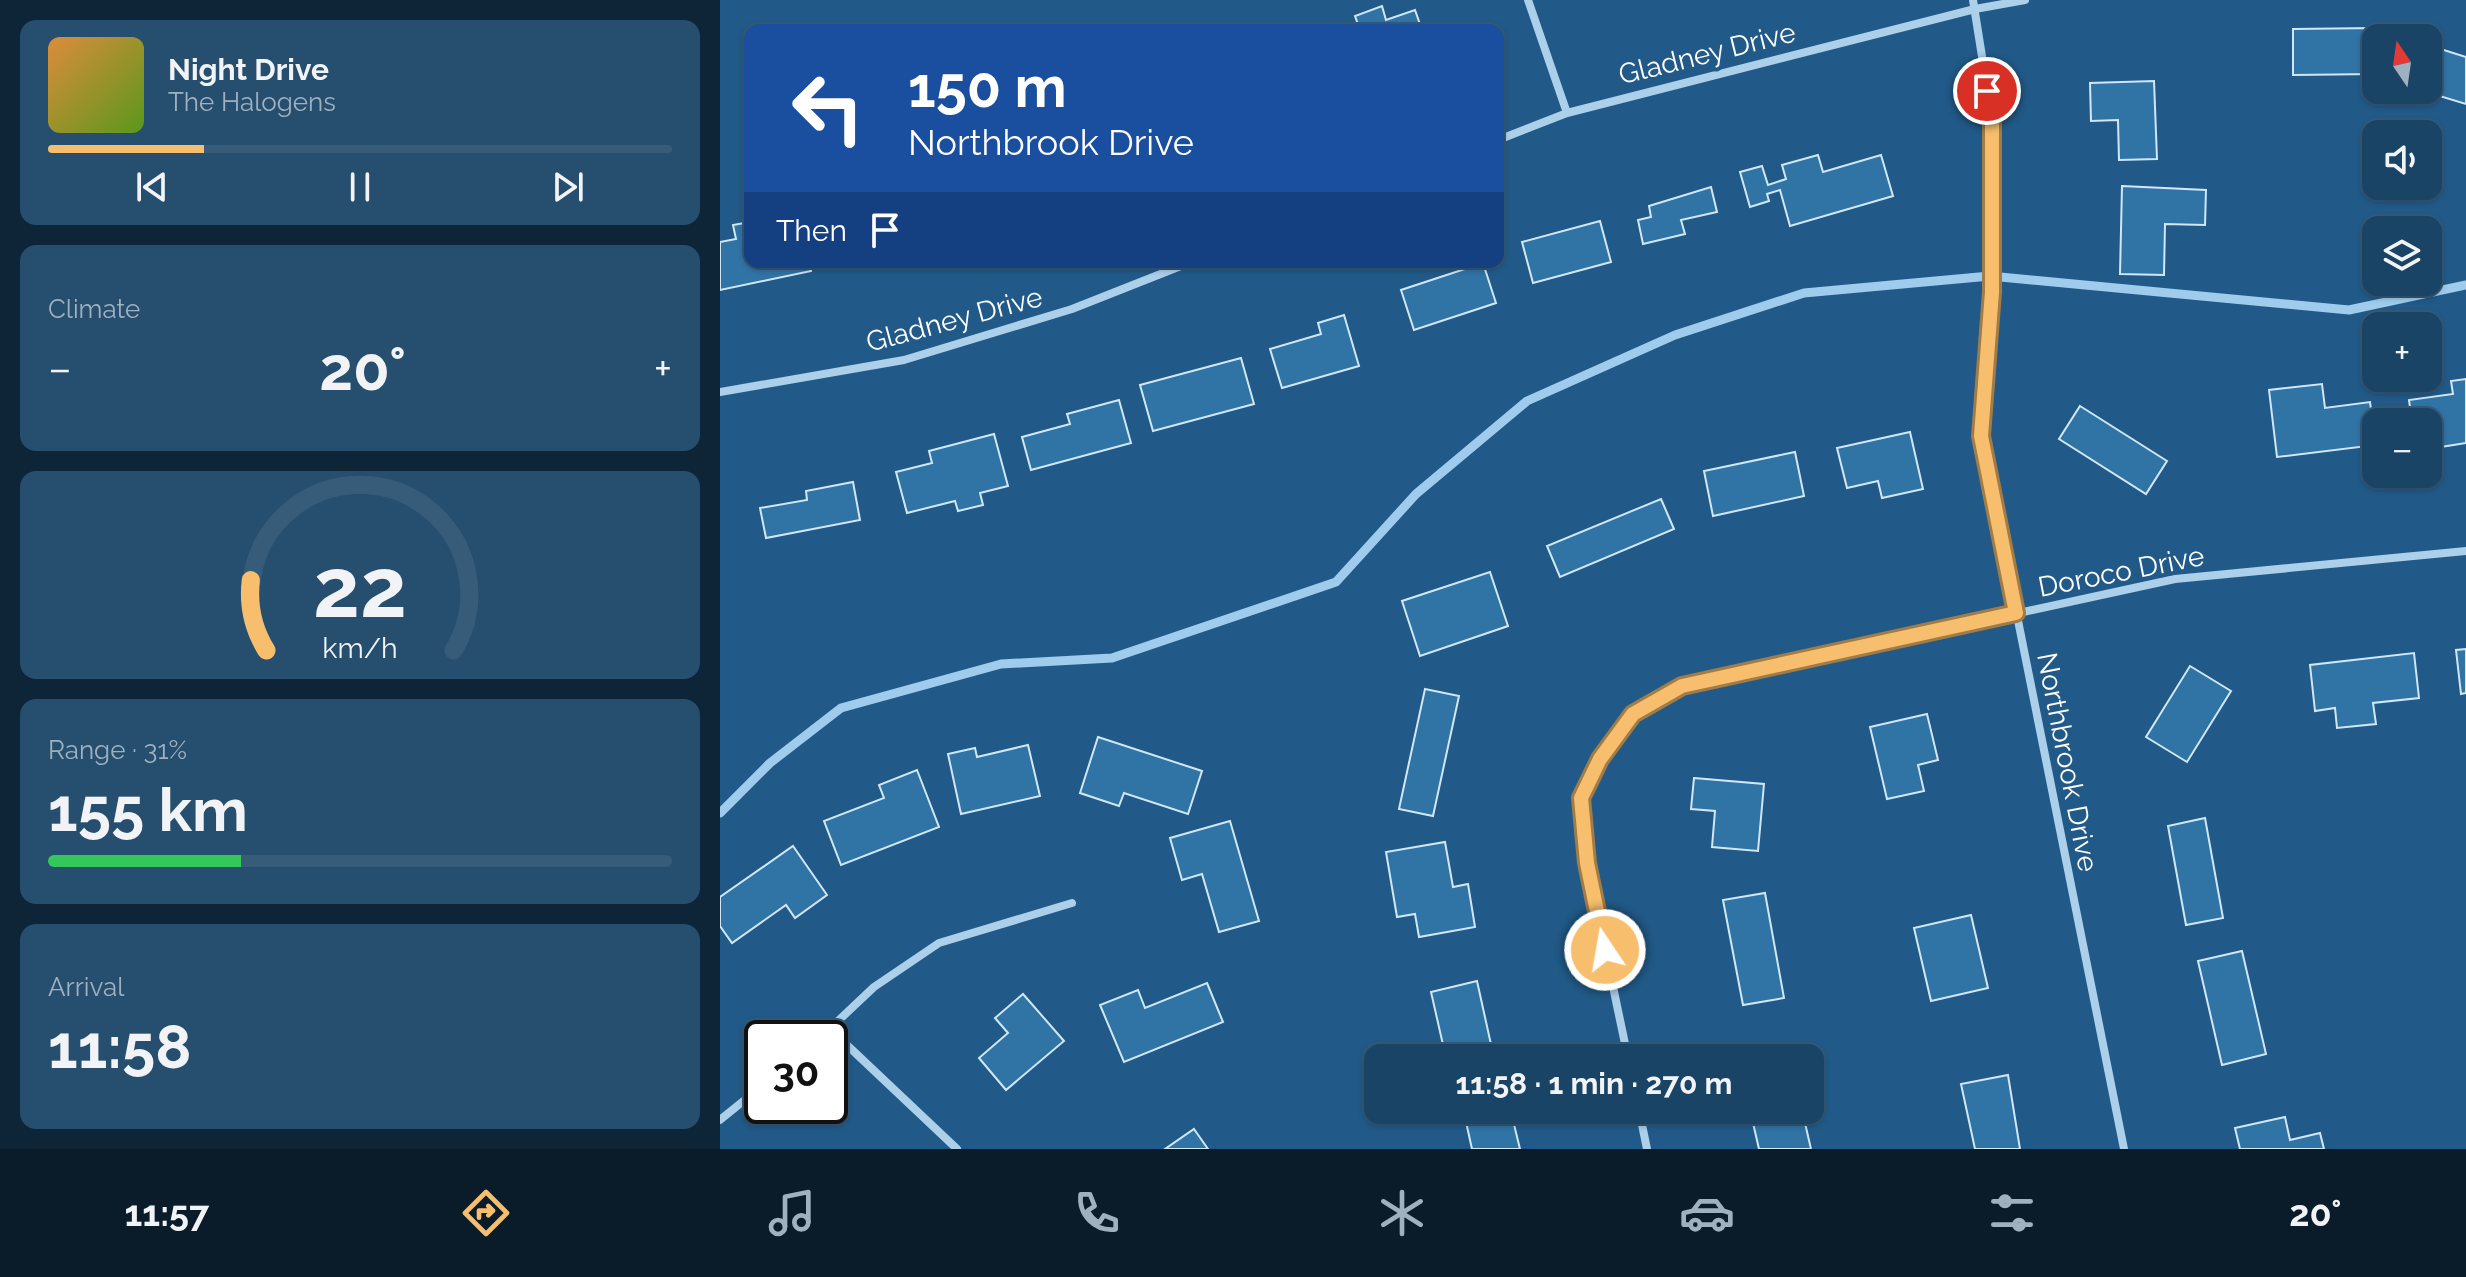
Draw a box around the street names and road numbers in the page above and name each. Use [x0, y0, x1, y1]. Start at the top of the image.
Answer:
street label: Gladney Drive [1615, 16, 1799, 91]
street label: Gladney Drive [862, 280, 1046, 359]
street label: Doroco Drive [2035, 539, 2207, 604]
street label: Northbrook Drive [2030, 650, 2105, 874]

